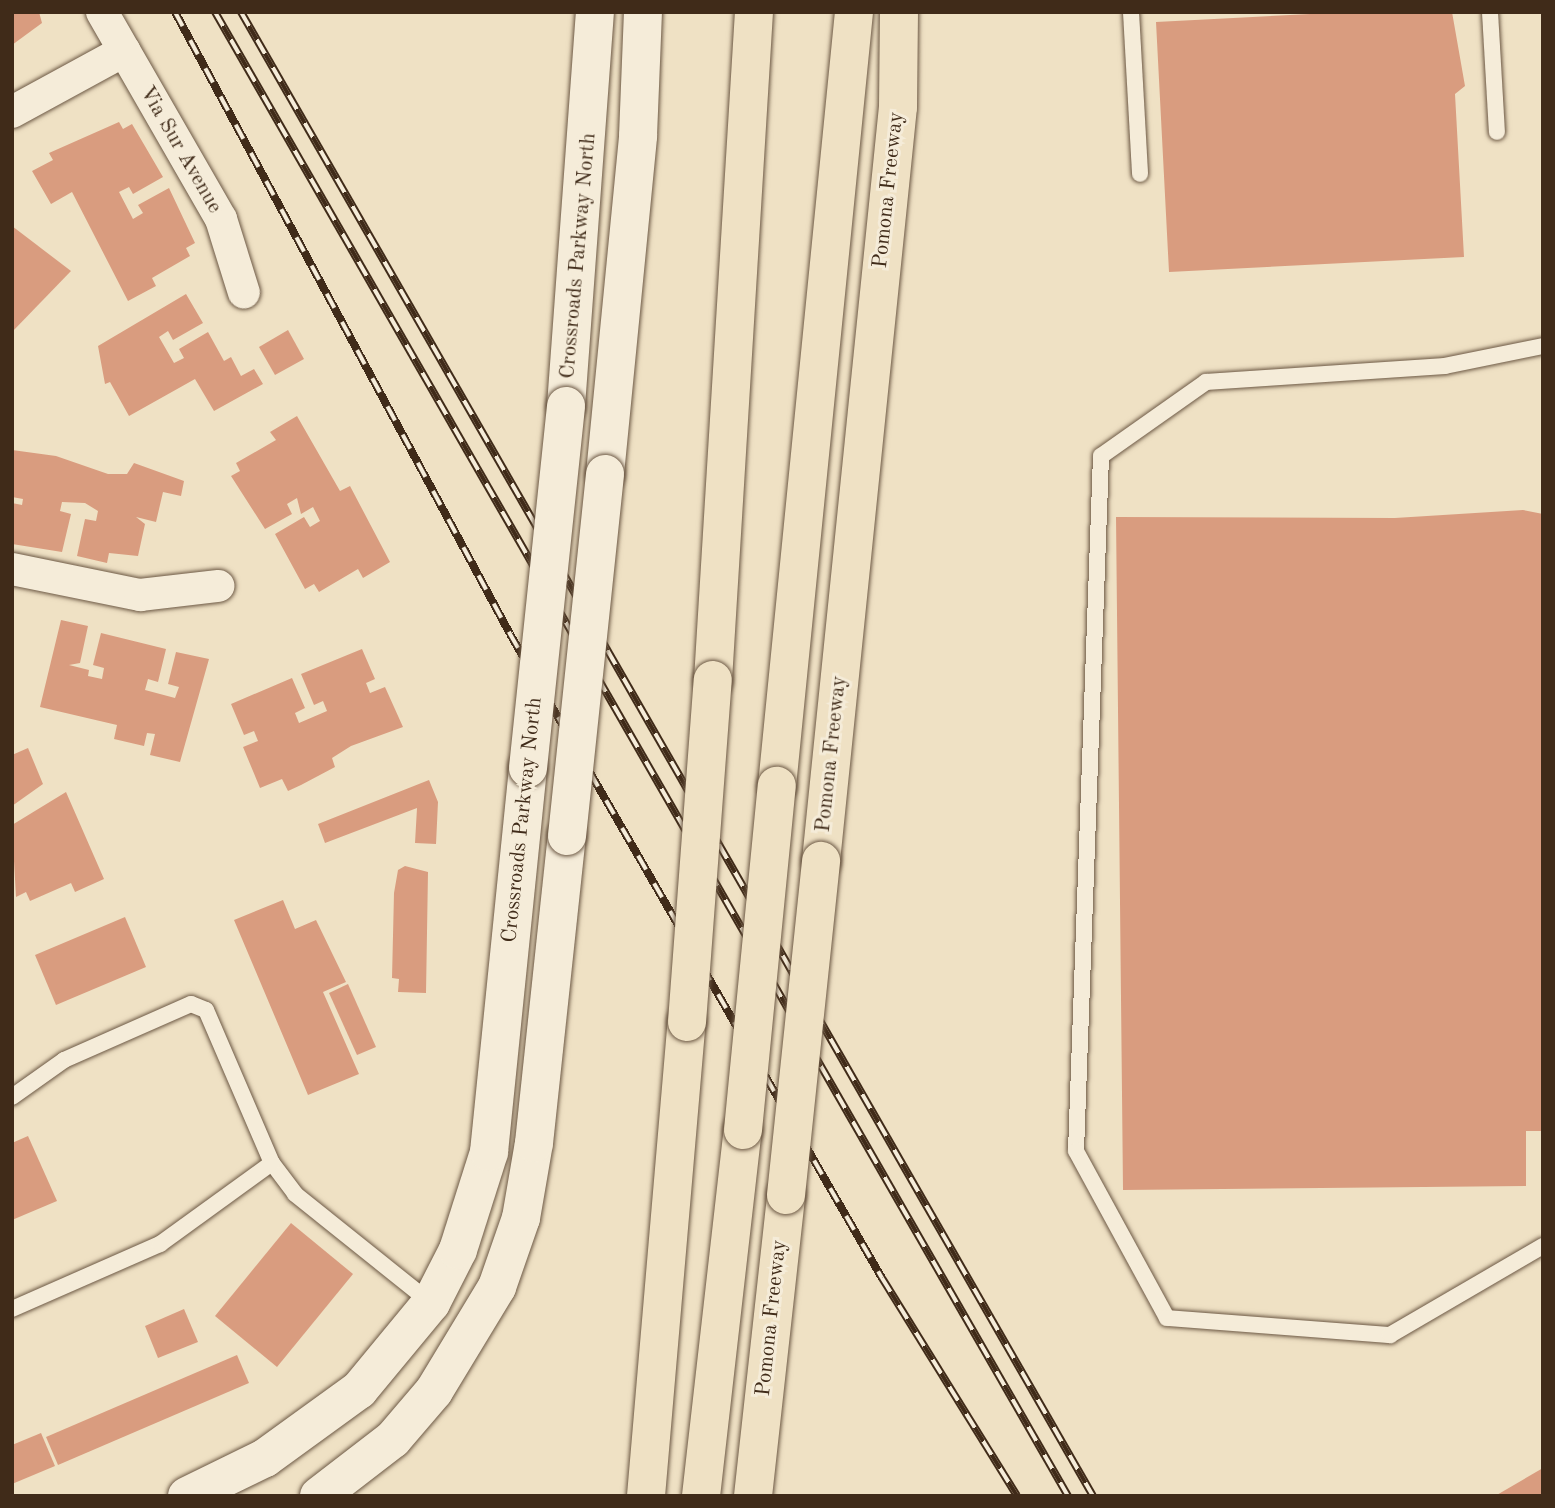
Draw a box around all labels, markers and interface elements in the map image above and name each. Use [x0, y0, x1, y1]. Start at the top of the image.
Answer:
street label: Via Sur Avenue [133, 82, 227, 218]
street label: Pomona Freeway [868, 111, 910, 269]
street label: Crossroads Parkway North [556, 132, 602, 380]
street label: Pomona Freeway [811, 675, 853, 833]
street label: Crossroads Parkway North [498, 696, 548, 944]
street label: Pomona Freeway [751, 1239, 793, 1397]

